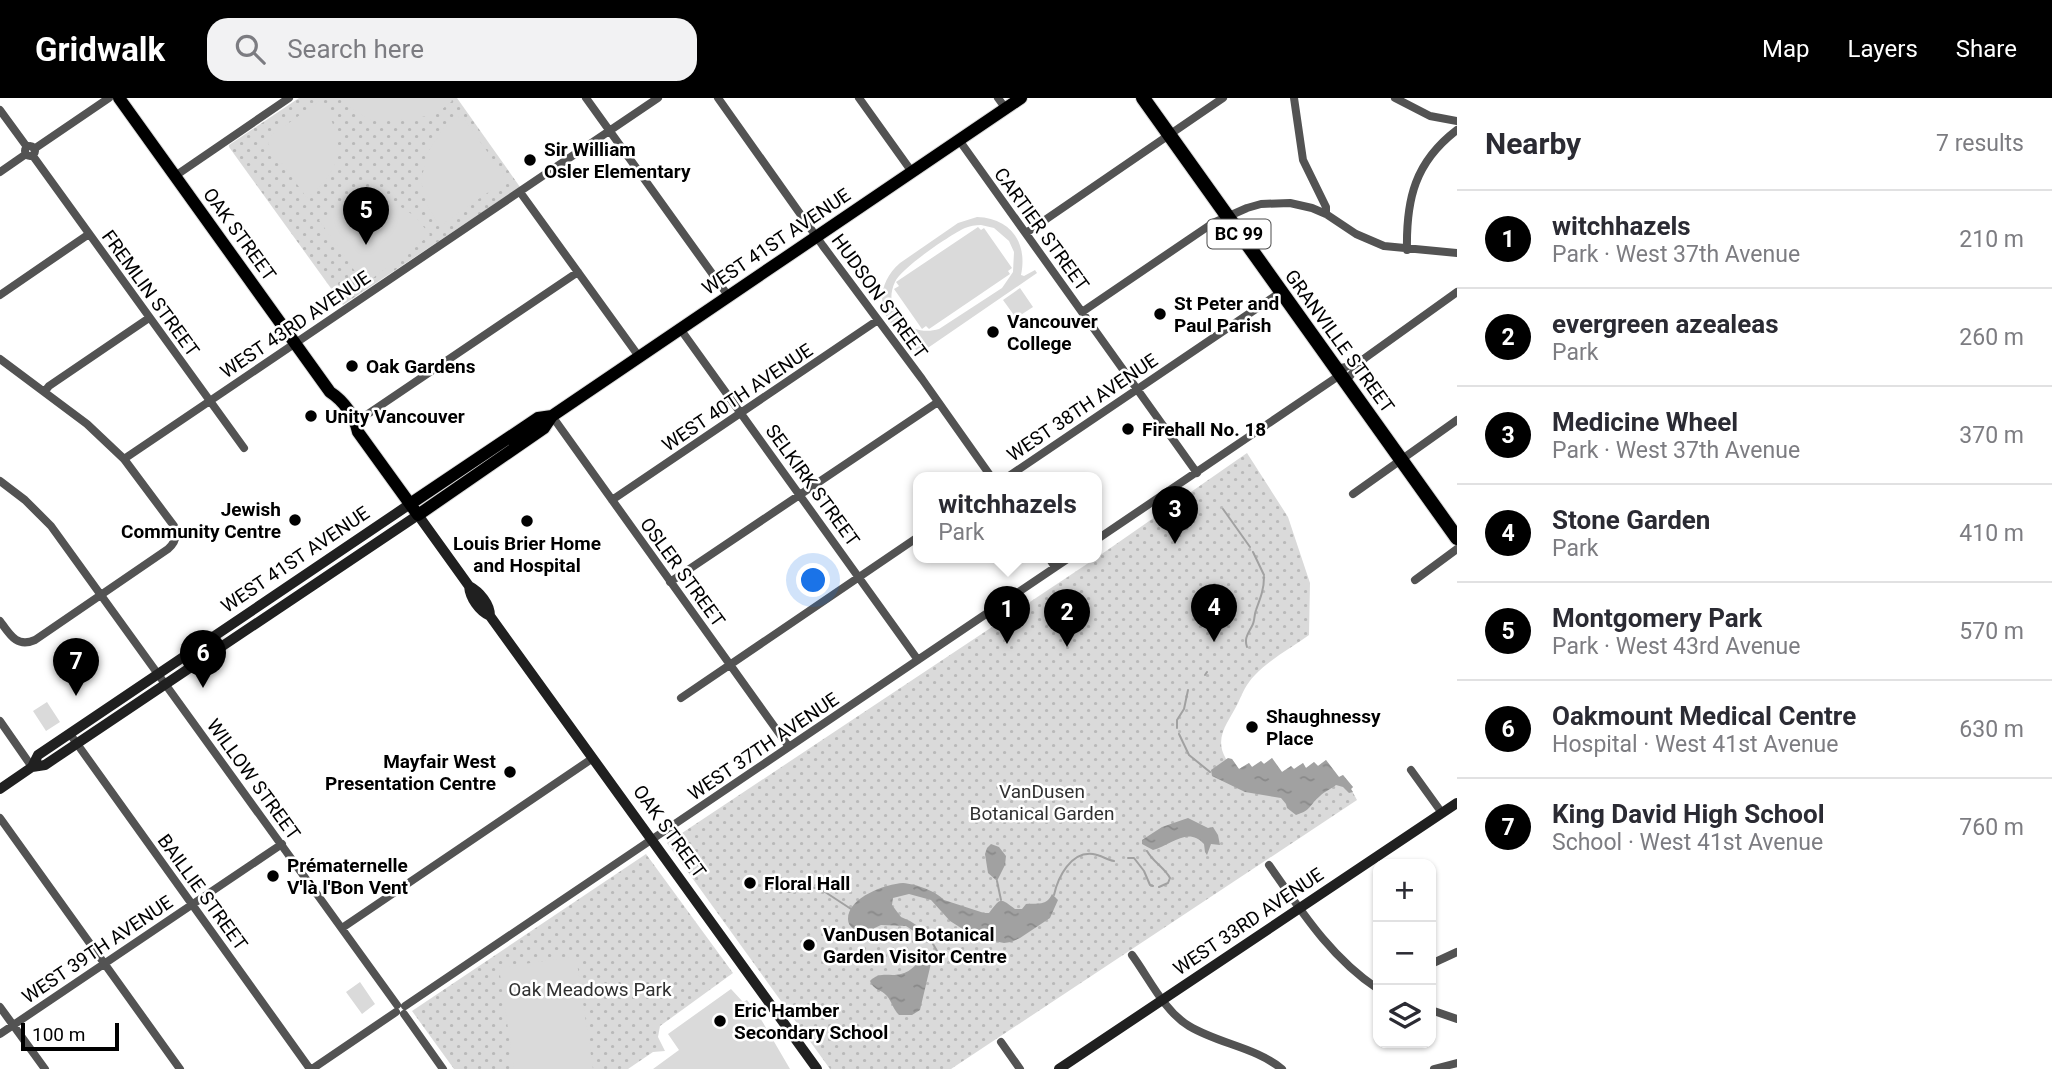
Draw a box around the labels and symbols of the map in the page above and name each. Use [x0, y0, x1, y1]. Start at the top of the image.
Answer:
place label: Sir William Osler Elementary [544, 138, 691, 183]
marker: Sir William Osler Elementary [522, 152, 538, 168]
street label: CARTIER STREET [989, 163, 1094, 295]
street label: OAK STREET [198, 183, 281, 285]
street label: WEST 41ST AVENUE [698, 183, 855, 300]
pin: 5 [343, 187, 389, 245]
road number: BC 99 [1208, 219, 1270, 248]
street label: FREMLIN STREET [97, 226, 204, 361]
street label: HUDSON STREET [827, 229, 933, 363]
street label: GRANVILLE STREET [1280, 265, 1399, 417]
street label: WEST 43RD AVENUE [216, 266, 375, 383]
place label: St Peter and Paul Parish [1174, 292, 1279, 337]
marker: St Peter and Paul Parish [1152, 306, 1168, 322]
place label: Vancouver College [1007, 310, 1098, 355]
marker: Vancouver College [985, 324, 1001, 340]
street label: WEST 40TH AVENUE [658, 338, 817, 456]
street label: WEST 38TH AVENUE [1003, 348, 1162, 466]
place label: Oak Gardens [366, 355, 476, 378]
marker: Oak Gardens [344, 358, 360, 374]
place label: Unity Vancouver [325, 405, 465, 428]
marker: Unity Vancouver [303, 408, 319, 424]
place label: Firehall No. 18 [1142, 418, 1266, 441]
street label: SELKIRK STREET [761, 420, 865, 551]
marker: Firehall No. 18 [1120, 421, 1136, 437]
pin: 3 [1152, 486, 1198, 544]
place label: Jewish Community Centre [121, 498, 281, 543]
street label: WEST 41ST AVENUE [217, 501, 374, 618]
marker: Jewish Community Centre [287, 512, 303, 528]
marker: Louis Brier Home and Hospital [519, 513, 535, 529]
street label: OSLER STREET [635, 513, 730, 631]
place label: Louis Brier Home and Hospital [453, 532, 601, 577]
your location [796, 563, 830, 597]
pin: 4 [1191, 584, 1237, 642]
pin: 1 [984, 586, 1030, 644]
pin: 2 [1044, 589, 1090, 647]
pin: 6 [180, 630, 226, 688]
pin: 7 [53, 638, 99, 696]
street label: WEST 37TH AVENUE [684, 687, 843, 805]
place label: Shaughnessy Place [1266, 705, 1381, 750]
street label: WILLOW STREET [202, 714, 305, 844]
marker: Shaughnessy Place [1244, 719, 1260, 735]
place label: Mayfair West Presentation Centre [325, 750, 497, 795]
marker: Mayfair West Presentation Centre [502, 764, 518, 780]
street label: OAK STREET [628, 780, 711, 882]
park label: VanDusen Botanical Garden [970, 780, 1114, 825]
street label: BAILLIE STREET [153, 830, 252, 955]
place label: Prématernelle V'là l'Bon Vent [287, 854, 409, 899]
street label: WEST 33RD AVENUE [1169, 863, 1328, 980]
marker: Prématernelle V'là l'Bon Vent [265, 868, 281, 884]
place label: Floral Hall [764, 872, 850, 895]
marker: Floral Hall [742, 875, 758, 891]
street label: WEST 39TH AVENUE [18, 890, 177, 1008]
place label: VanDusen Botanical Garden Visitor Centre [823, 923, 1007, 968]
marker: VanDusen Botanical Garden Visitor Centre [801, 937, 817, 953]
park label: Oak Meadows Park [508, 978, 672, 1001]
place label: Eric Hamber Secondary School [734, 999, 888, 1044]
marker: Eric Hamber Secondary School [712, 1013, 728, 1029]
scale bar [21, 1020, 119, 1052]

